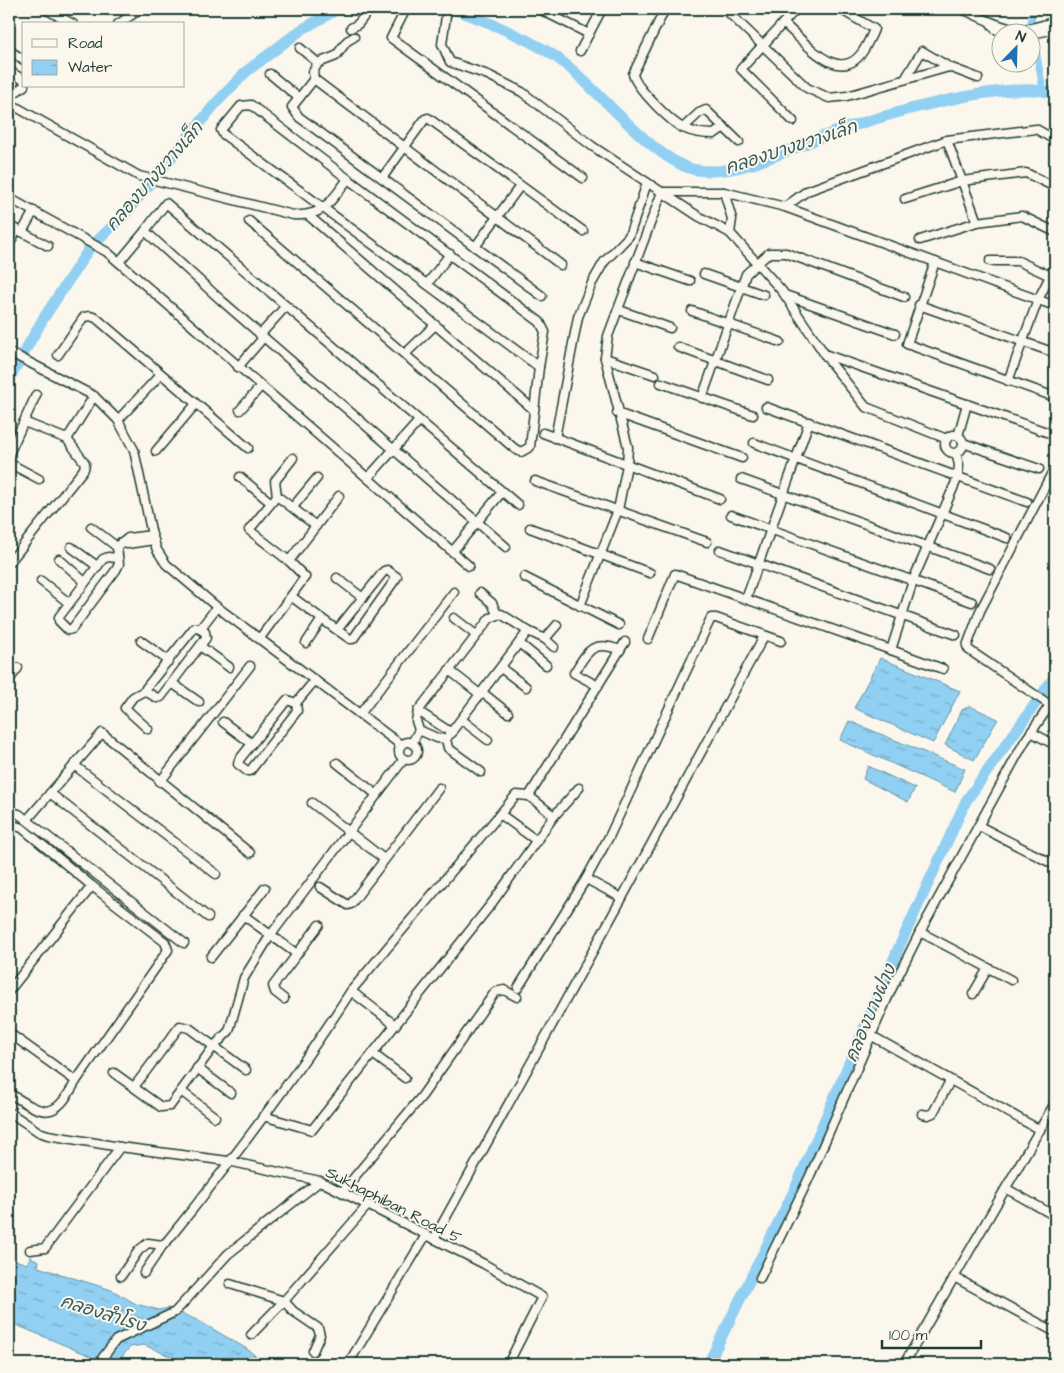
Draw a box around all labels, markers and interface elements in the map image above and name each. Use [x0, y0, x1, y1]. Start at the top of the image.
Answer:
legend [22, 22, 185, 88]
north arrow [992, 22, 1042, 72]
text: N [1013, 26, 1029, 48]
text: Road [68, 33, 103, 54]
text: Water [68, 57, 112, 78]
water label: คลองบางขวางเล็ก [722, 114, 862, 181]
water label: คลองบางขวางเล็ก [100, 115, 210, 236]
water label: คลองบางฝาง [839, 959, 903, 1066]
street label: Sukhaphiban Road 5 [322, 1161, 466, 1249]
water label: คลองสำโรง [57, 1289, 150, 1339]
scale bar [882, 1318, 980, 1350]
text: 100 m [889, 1325, 928, 1346]

